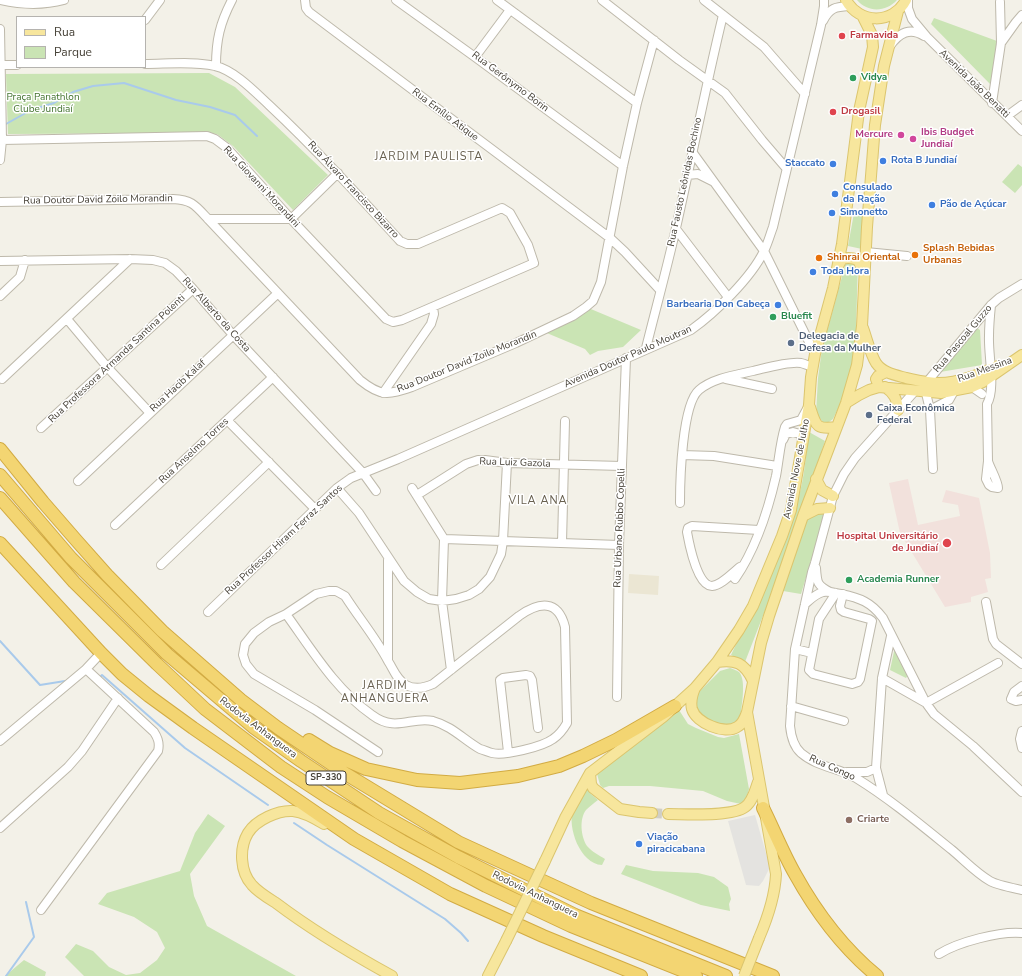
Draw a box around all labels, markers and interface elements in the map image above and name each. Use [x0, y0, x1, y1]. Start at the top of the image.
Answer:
legend [16, 16, 146, 68]
text: Rua [54, 24, 75, 40]
place label: Farmavida [850, 30, 898, 42]
marker: Farmavida [837, 31, 847, 41]
text: Parque [54, 44, 92, 60]
street label: Avenida João Benatti [936, 47, 1012, 121]
street label: Rua Gerônymo Borin [469, 49, 551, 115]
place label: Vidya [861, 72, 887, 84]
marker: Vidya [848, 73, 858, 83]
street label: Rua Emílio Atique [409, 86, 481, 144]
park label: Praça Panathlon Clube Jundiaí [6, 92, 80, 116]
place label: Drogasil [841, 106, 880, 118]
marker: Drogasil [828, 107, 838, 117]
street label: Rua Fausto Leônidas Bochino [665, 116, 705, 248]
place label: Ibis Budget Jundiaí [921, 127, 974, 150]
place label: Mercure [855, 129, 893, 141]
marker: Mercure [896, 130, 906, 140]
marker: Ibis Budget Jundiaí [908, 134, 918, 144]
street label: Rua Álvaro Francisco Bizarro [305, 139, 401, 241]
street label: Rua Giovanni Morandini [220, 144, 302, 230]
district label: JARDIM PAULISTA [375, 150, 483, 164]
place label: Rota B Jundiaí [891, 155, 957, 167]
marker: Rota B Jundiaí [878, 156, 888, 166]
place label: Staccato [785, 158, 825, 170]
marker: Staccato [828, 159, 838, 169]
place label: Consulado da Ração [843, 182, 892, 206]
marker: Consulado da Ração [830, 189, 840, 199]
street label: Rua Doutor David Zoilo Morandin [23, 193, 173, 207]
place label: Pão de Açúcar [940, 199, 1006, 211]
marker: Pão de Açúcar [927, 200, 937, 210]
place label: Simonetto [840, 207, 888, 219]
marker: Simonetto [827, 208, 837, 218]
place label: Splash Bebidas Urbanas [923, 243, 995, 266]
marker: Splash Bebidas Urbanas [910, 250, 920, 260]
place label: Shinrai Oriental [827, 252, 900, 264]
marker: Shinrai Oriental [814, 253, 824, 263]
place label: Toda Hora [821, 266, 869, 278]
marker: Toda Hora [808, 267, 818, 277]
street label: Rua Alberto da Costa [179, 275, 253, 355]
street label: Rua Professora Armanda Santina Polenti [46, 292, 188, 426]
place label: Barbearia Don Cabeça [667, 299, 770, 311]
marker: Barbearia Don Cabeça [773, 300, 783, 310]
street label: Rua Pascoal Guzzo [931, 303, 995, 375]
place label: Bluefit [781, 311, 812, 323]
marker: Bluefit [768, 312, 778, 322]
street label: Avenida Doutor Paulo Moutran [562, 323, 694, 391]
street label: Rua Doutor David Zoilo Morandin [395, 328, 539, 396]
place label: Delegacia de Defesa da Mulher [799, 331, 881, 354]
marker: Delegacia de Defesa da Mulher [786, 338, 796, 348]
street label: Rua Messina [956, 355, 1014, 385]
street label: Rua Hacib Kalaf [148, 357, 208, 415]
place label: Caixa Econômica Federal [877, 403, 955, 426]
marker: Caixa Econômica Federal [864, 410, 874, 420]
street label: Rua Anselmo Torres [157, 416, 231, 486]
street label: Avenida Nove de Julho [781, 418, 813, 520]
street label: Rua Luiz Gazola [479, 456, 551, 470]
street label: Rua Urbano Rubbo Copelli [612, 468, 628, 588]
street label: Rua Professor Hiram Ferraz Santos [223, 482, 345, 598]
district label: VILA ANA [508, 494, 568, 508]
place label: Hospital Universitário de Jundiaí [837, 531, 938, 554]
marker: Hospital Universitário de Jundiaí [941, 537, 953, 549]
place label: Academia Runner [857, 574, 939, 586]
marker: Academia Runner [844, 575, 854, 585]
district label: JARDIM ANHANGUERA [341, 679, 429, 705]
street label: Rodovia Anhanguera [217, 695, 299, 761]
street label: Rua Congo [807, 753, 857, 783]
road number: SP-330 [306, 771, 346, 785]
place label: Criarte [857, 814, 889, 826]
marker: Criarte [844, 815, 854, 825]
place label: Viação piracicabana [647, 832, 705, 856]
marker: Viação piracicabana [634, 839, 644, 849]
street label: Rodovia Anhanguera [490, 869, 580, 921]

